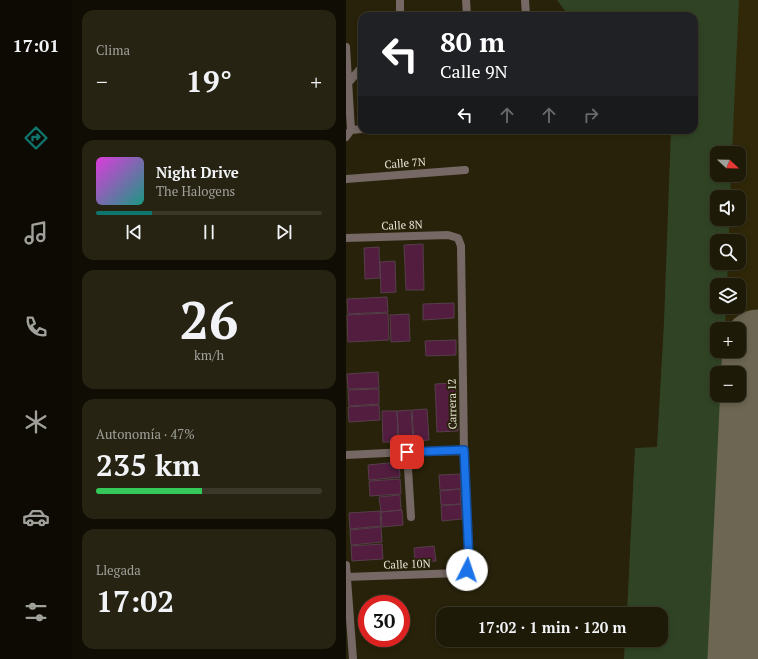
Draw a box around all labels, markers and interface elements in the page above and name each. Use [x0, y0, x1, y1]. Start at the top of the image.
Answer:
text: 80 m [440, 23, 505, 60]
icon: left [374, 28, 426, 80]
text: 17:01 [13, 33, 59, 57]
text: Clima [96, 41, 130, 59]
text: Calle 9N [440, 59, 508, 83]
text: 19° [186, 61, 232, 101]
text: − [96, 67, 108, 96]
text: + [310, 67, 322, 96]
icon: left [454, 104, 476, 126]
icon: ahead [496, 104, 518, 126]
icon: ahead [538, 104, 560, 126]
icon: right [580, 104, 602, 126]
icon: directions [22, 124, 50, 152]
north arrow [710, 146, 746, 182]
map controls [710, 146, 746, 402]
street label: Calle 7N [384, 155, 426, 171]
text: Night Drive [156, 162, 239, 182]
text: The Halogens [156, 182, 235, 200]
button: sound [710, 190, 746, 226]
street label: Calle 8N [381, 217, 423, 233]
icon: music [22, 219, 50, 247]
icon: previous [123, 221, 145, 243]
icon: pause [198, 221, 220, 243]
icon: next [273, 221, 295, 243]
button: search [710, 234, 746, 270]
button: layers [710, 278, 746, 314]
text: 26 [180, 285, 238, 354]
icon: phone [22, 313, 50, 341]
button: + [710, 322, 746, 358]
text: km/h [194, 346, 224, 364]
button: − [710, 366, 746, 402]
street label: Carrera 12 [445, 378, 459, 430]
icon: climate [22, 408, 50, 436]
text: Autonomía · 47% [96, 425, 195, 443]
pin [390, 435, 424, 469]
icon: arrive [396, 441, 418, 463]
text: 235 km [96, 445, 200, 485]
icon: car [22, 503, 50, 531]
position arrow [446, 549, 488, 591]
street label: Calle 10N [383, 556, 431, 572]
text: Llegada [96, 561, 141, 579]
text: 17:02 [96, 581, 174, 621]
speed limit sign: 30 [358, 595, 410, 647]
icon: filters [22, 598, 50, 626]
text: 17:02 · 1 min · 120 m [478, 617, 626, 637]

